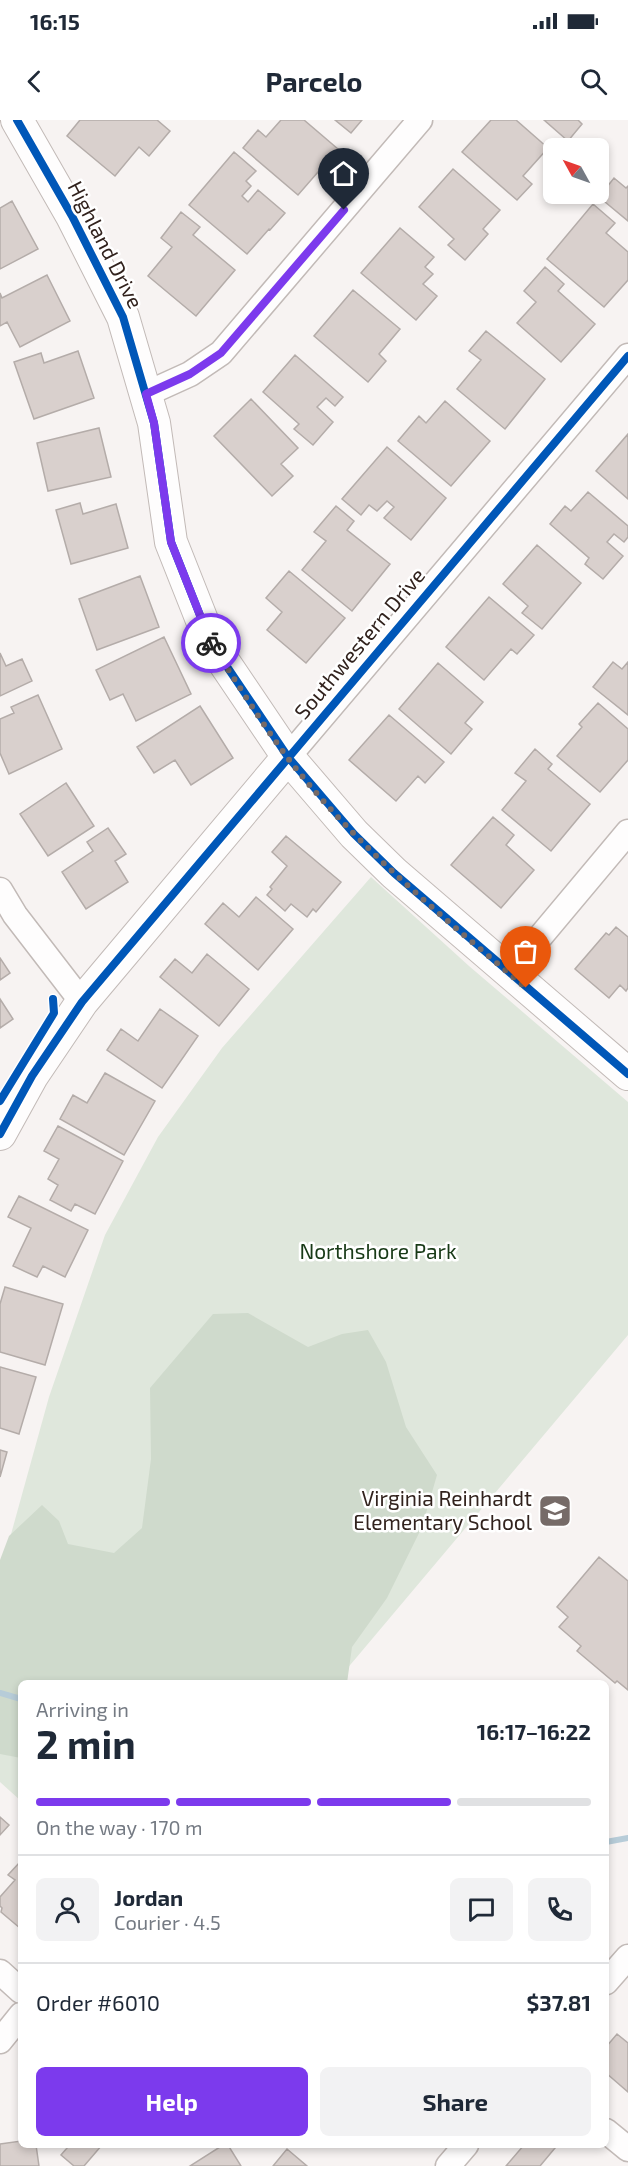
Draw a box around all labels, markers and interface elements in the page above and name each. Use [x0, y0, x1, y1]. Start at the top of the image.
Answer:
text: 16:15 [30, 8, 80, 34]
icon: back [18, 65, 51, 98]
text: Parcelo [266, 65, 362, 97]
icon: search [577, 65, 610, 98]
north arrow [543, 138, 609, 204]
map controls [543, 138, 609, 204]
pin [318, 148, 369, 210]
icon: home [327, 157, 360, 190]
street label: Highland Drive [63, 176, 149, 312]
street label: Southwestern Drive [288, 562, 429, 724]
courier [181, 613, 241, 673]
icon: bike [195, 627, 228, 660]
pin [500, 926, 551, 988]
icon: bag [509, 935, 542, 968]
park label: Northshore Park [299, 1238, 457, 1263]
place label: Virginia Reinhardt Elementary School [353, 1485, 533, 1534]
school or university icon: Virginia Reinhardt Elementary School [537, 1493, 573, 1529]
text: Arriving in [36, 1697, 129, 1721]
text: 16:17–16:22 [477, 1718, 591, 1744]
text: 2 min [36, 1720, 136, 1767]
text: On the way · 170 m [36, 1815, 203, 1839]
button: person [36, 1878, 99, 1941]
button: chat [450, 1878, 513, 1941]
button: phone [528, 1878, 591, 1941]
text: Jordan [114, 1884, 183, 1910]
text: Courier · 4.5 [114, 1910, 221, 1934]
text: Order #6010 [36, 1989, 160, 2015]
text: $37.81 [526, 1989, 591, 2015]
button: Help [36, 2067, 308, 2136]
button: Share [320, 2067, 591, 2136]

